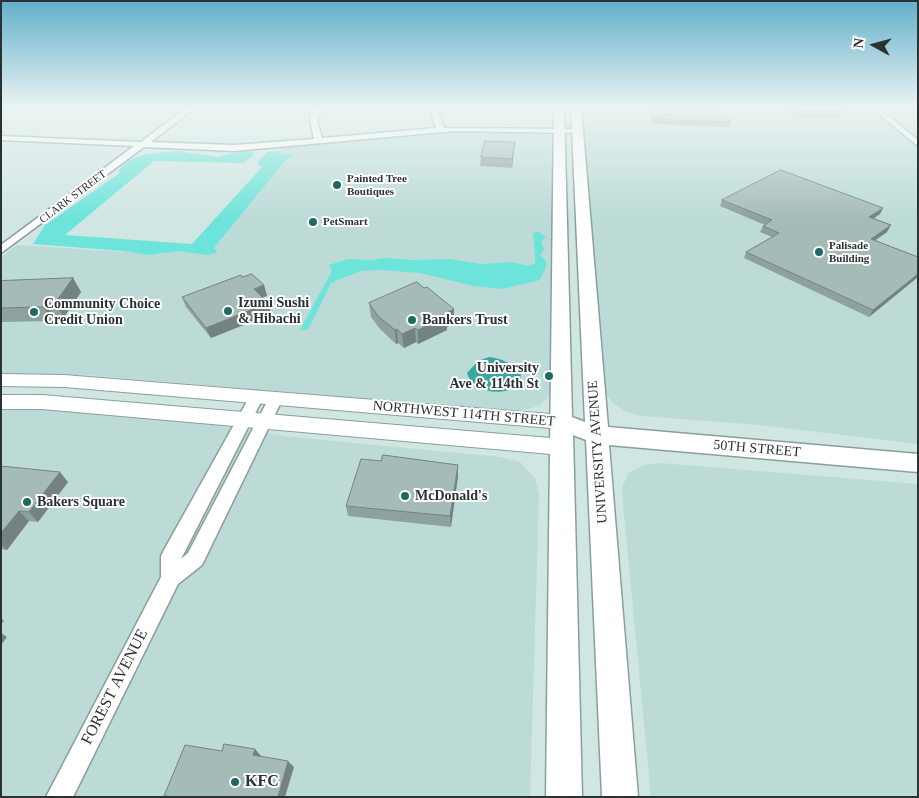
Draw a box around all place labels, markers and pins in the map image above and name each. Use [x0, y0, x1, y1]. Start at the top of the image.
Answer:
place label: Painted Tree Boutiques [347, 172, 407, 198]
marker: Painted Tree Boutiques [331, 179, 343, 191]
place label: PetSmart [323, 215, 368, 229]
marker: PetSmart [307, 216, 319, 228]
place label: Palisade Building [829, 239, 869, 265]
marker: Palisade Building [813, 246, 825, 258]
place label: Izumi Sushi & Hibachi [238, 295, 309, 328]
place label: Community Choice Credit Union [44, 296, 160, 328]
marker: Izumi Sushi & Hibachi [222, 305, 234, 317]
marker: Community Choice Credit Union [28, 306, 40, 318]
place label: Bankers Trust [422, 312, 508, 328]
marker: Bankers Trust [406, 314, 418, 326]
place label: University Ave & 114th St [449, 360, 539, 392]
marker: University Ave & 114th St [543, 370, 555, 382]
place label: McDonald's [415, 488, 487, 504]
marker: McDonald's [399, 490, 411, 502]
place label: Bakers Square [37, 494, 125, 510]
marker: Bakers Square [21, 496, 33, 508]
place label: KFC [245, 772, 279, 792]
marker: KFC [229, 776, 241, 788]

